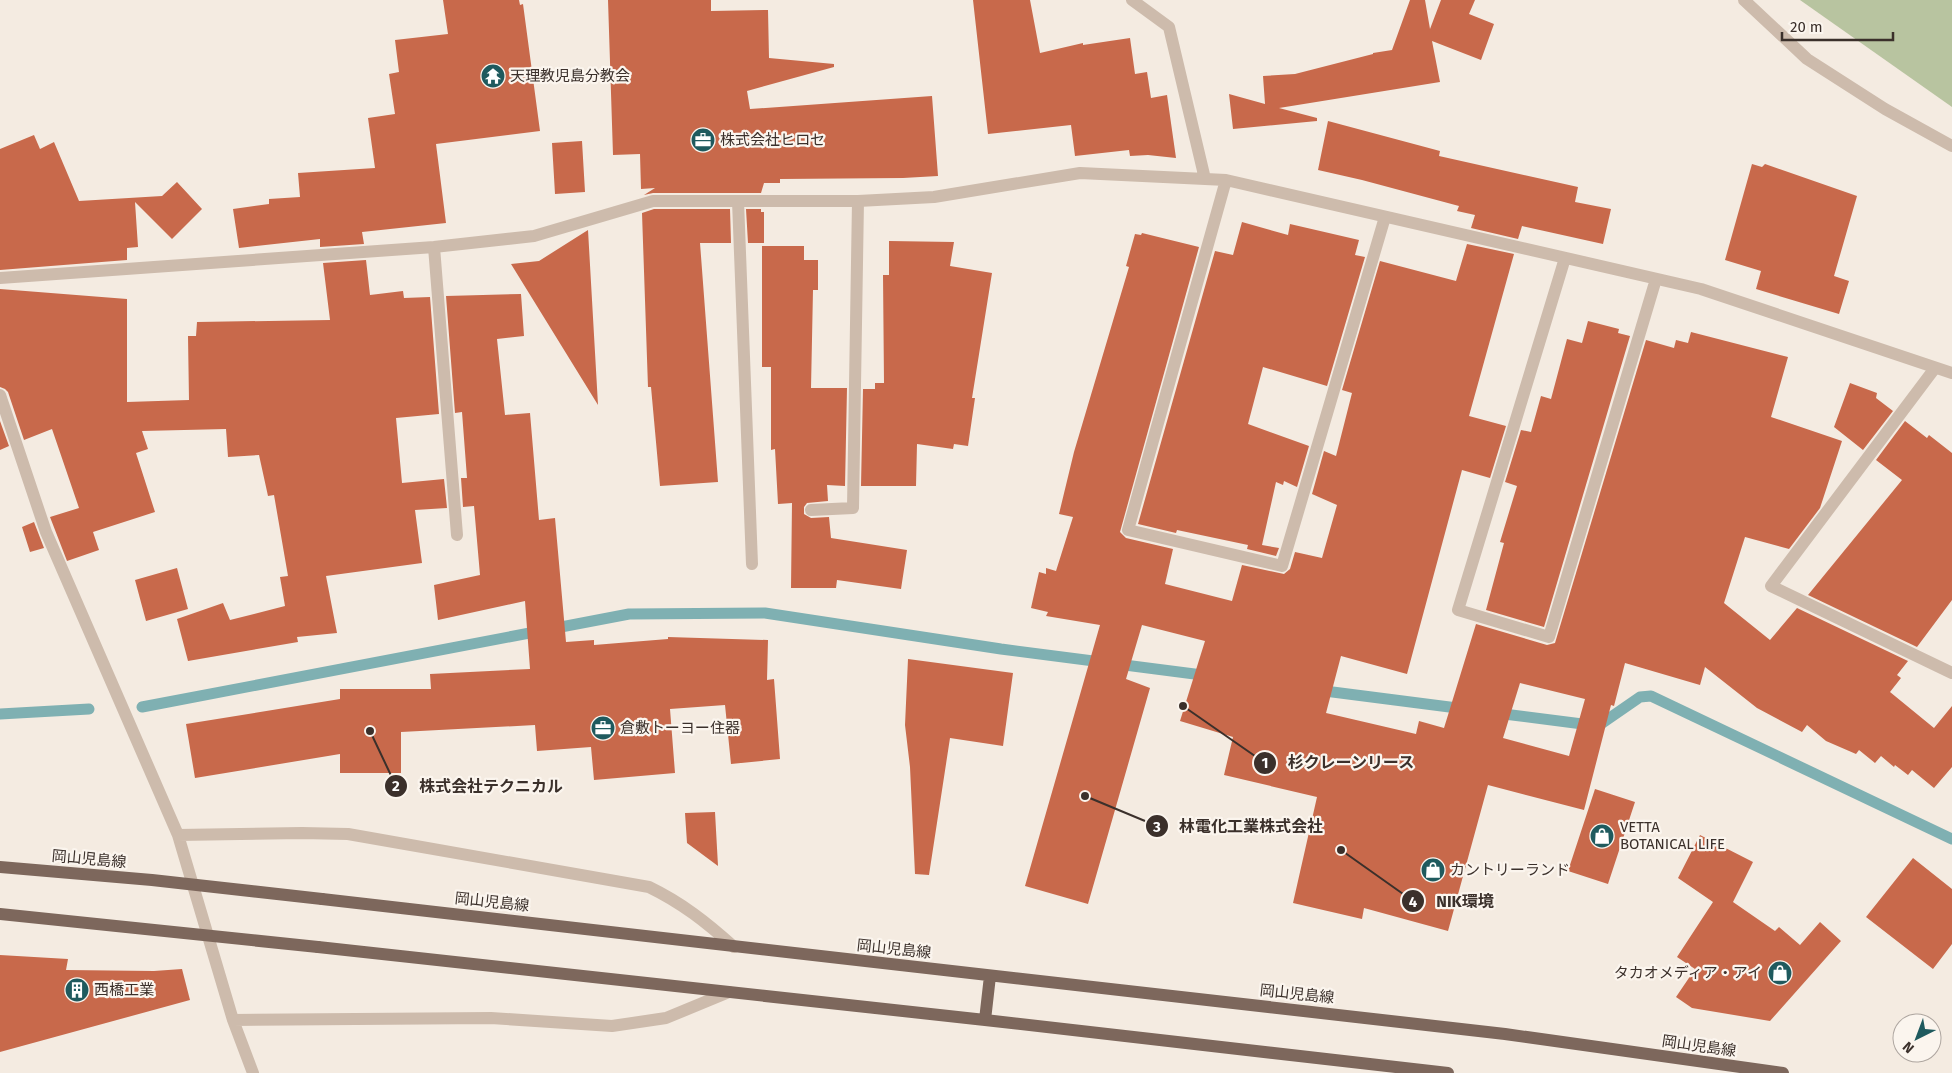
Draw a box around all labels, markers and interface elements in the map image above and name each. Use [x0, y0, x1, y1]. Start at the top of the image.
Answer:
scale bar [1782, 10, 1893, 42]
text: 20 m [1790, 18, 1823, 36]
temple icon: 天理教児島分教会 [480, 63, 506, 89]
place label: 天理教児島分教会 [510, 67, 630, 85]
office icon: 株式会社ヒロセ [690, 127, 716, 153]
place label: 株式会社ヒロセ [720, 131, 825, 149]
office icon: 倉敷トーヨー住器 [590, 715, 616, 741]
place label: 倉敷トーヨー住器 [620, 719, 740, 737]
callout: 杉クレーンリース [1252, 747, 1425, 778]
text: 杉クレーンリース [1288, 753, 1414, 772]
text: 1 [1262, 754, 1268, 772]
callout: 株式会社テクニカル [384, 771, 573, 802]
text: 2 [392, 777, 400, 795]
text: 株式会社テクニカル [419, 777, 563, 796]
callout: 林電化工業株式会社 [1144, 811, 1333, 842]
text: 林電化工業株式会社 [1179, 817, 1323, 836]
text: 3 [1152, 818, 1161, 836]
place label: VETTA BOTANICAL LIFE [1620, 818, 1725, 853]
shop icon: VETTA BOTANICAL LIFE [1589, 823, 1615, 849]
street label: 岡山児島線 [51, 847, 127, 871]
shop icon: カントリーランド [1420, 857, 1446, 883]
place label: カントリーランド [1450, 861, 1570, 879]
callout: NIK環境 [1401, 886, 1503, 917]
street label: 岡山児島線 [454, 889, 530, 915]
text: NIK環境 [1436, 892, 1494, 911]
text: 4 [1409, 893, 1418, 911]
street label: 岡山児島線 [856, 936, 932, 962]
shop icon: タカオメディア・アイ [1767, 960, 1793, 986]
place label: タカオメディア・アイ [1614, 964, 1762, 982]
building icon: 西橋工業 [64, 977, 90, 1003]
place label: 西橋工業 [94, 981, 154, 999]
street label: 岡山児島線 [1259, 981, 1335, 1007]
north arrow [1892, 1013, 1942, 1063]
street label: 岡山児島線 [1661, 1032, 1737, 1060]
text: N [1899, 1038, 1918, 1057]

